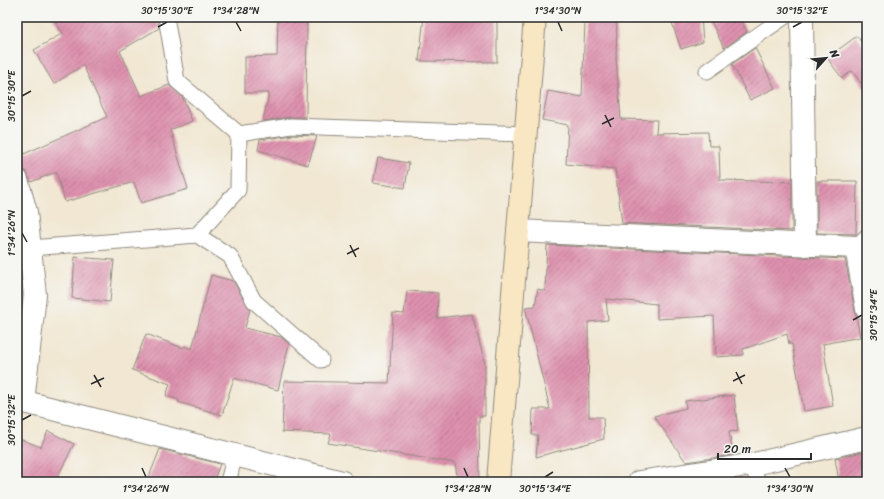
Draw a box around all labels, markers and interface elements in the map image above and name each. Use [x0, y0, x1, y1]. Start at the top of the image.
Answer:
text: 30°15'30"E [141, 2, 194, 20]
text: 1°34'28"N [213, 2, 260, 20]
text: 1°34'30"N [535, 2, 582, 20]
text: 30°15'32"E [776, 2, 829, 20]
north arrow [806, 38, 846, 78]
text: N [824, 45, 845, 62]
text: 30°15'30"E [3, 69, 21, 122]
text: 1°34'26"N [3, 210, 21, 256]
text: 30°15'34"E [865, 288, 883, 341]
text: 30°15'32"E [3, 393, 21, 446]
scale bar [718, 435, 811, 461]
text: 20 m [724, 438, 751, 460]
text: 1°34'26"N [123, 480, 169, 498]
text: 1°34'28"N [445, 480, 492, 498]
text: 30°15'34"E [519, 480, 572, 498]
text: 1°34'30"N [767, 480, 814, 498]

